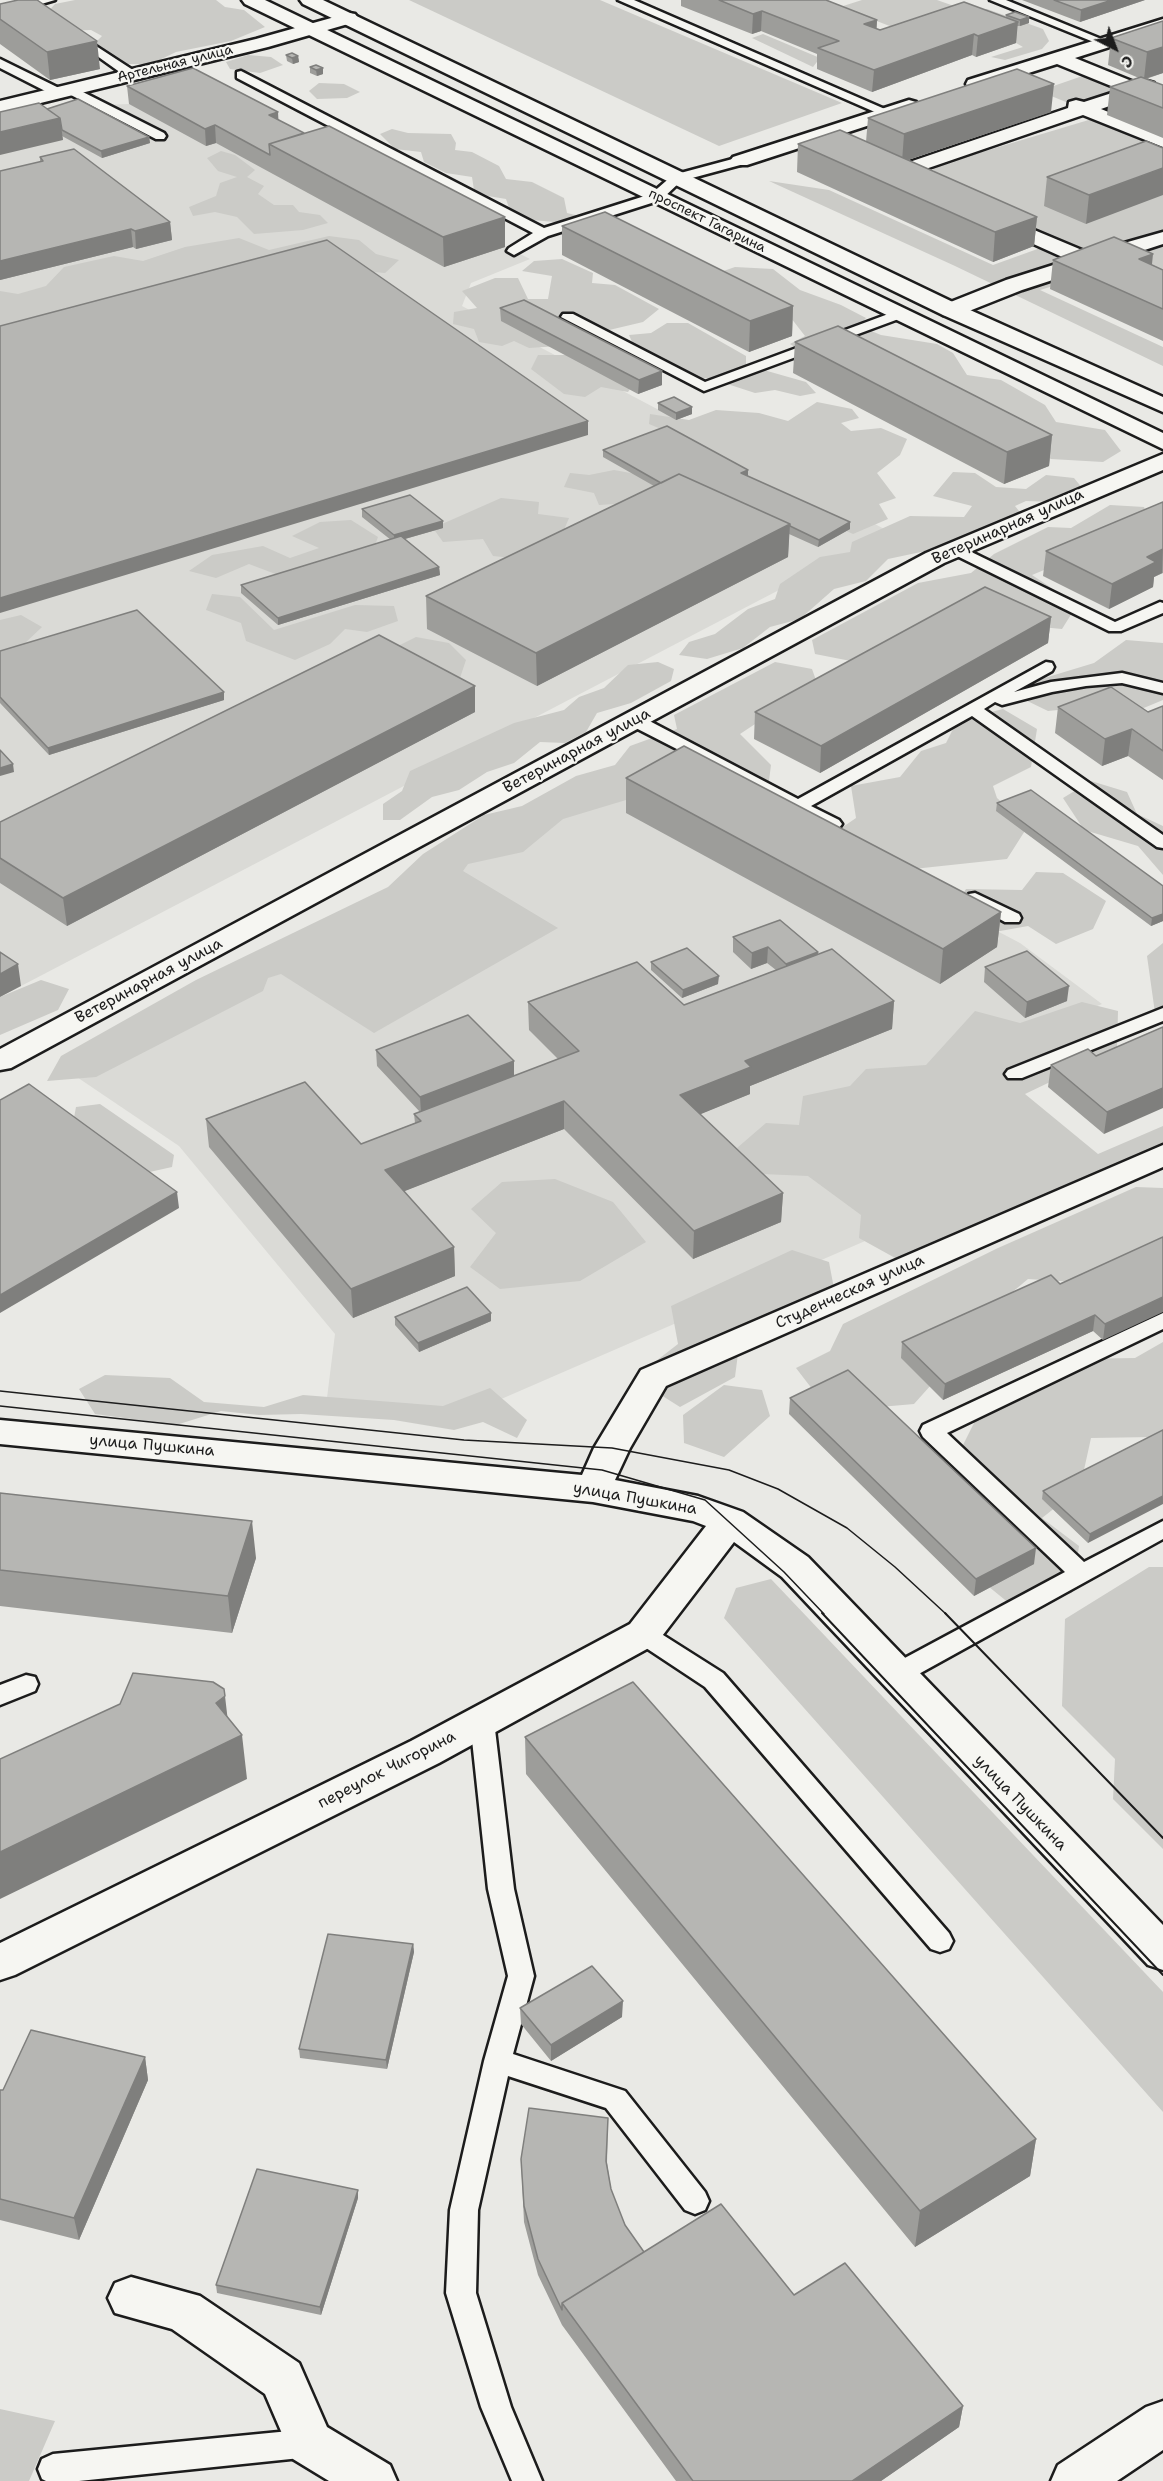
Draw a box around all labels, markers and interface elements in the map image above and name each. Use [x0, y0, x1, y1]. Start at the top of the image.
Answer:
north arrow [1085, 18, 1145, 78]
street label: Артельная улица [116, 42, 234, 86]
text: С [1117, 51, 1138, 73]
street label: проспект Гагарина [646, 185, 768, 257]
street label: Ветеринарная улица [929, 485, 1087, 569]
street label: Ветеринарная улица [500, 704, 654, 798]
street label: Ветеринарная улица [72, 934, 226, 1028]
street label: Студенческая улица [773, 1251, 927, 1333]
street label: улица Пушкина [89, 1431, 215, 1461]
street label: улица Пушкина [572, 1479, 698, 1519]
street label: переулок Чигорина [315, 1727, 459, 1813]
street label: улица Пушкина [969, 1751, 1071, 1855]

